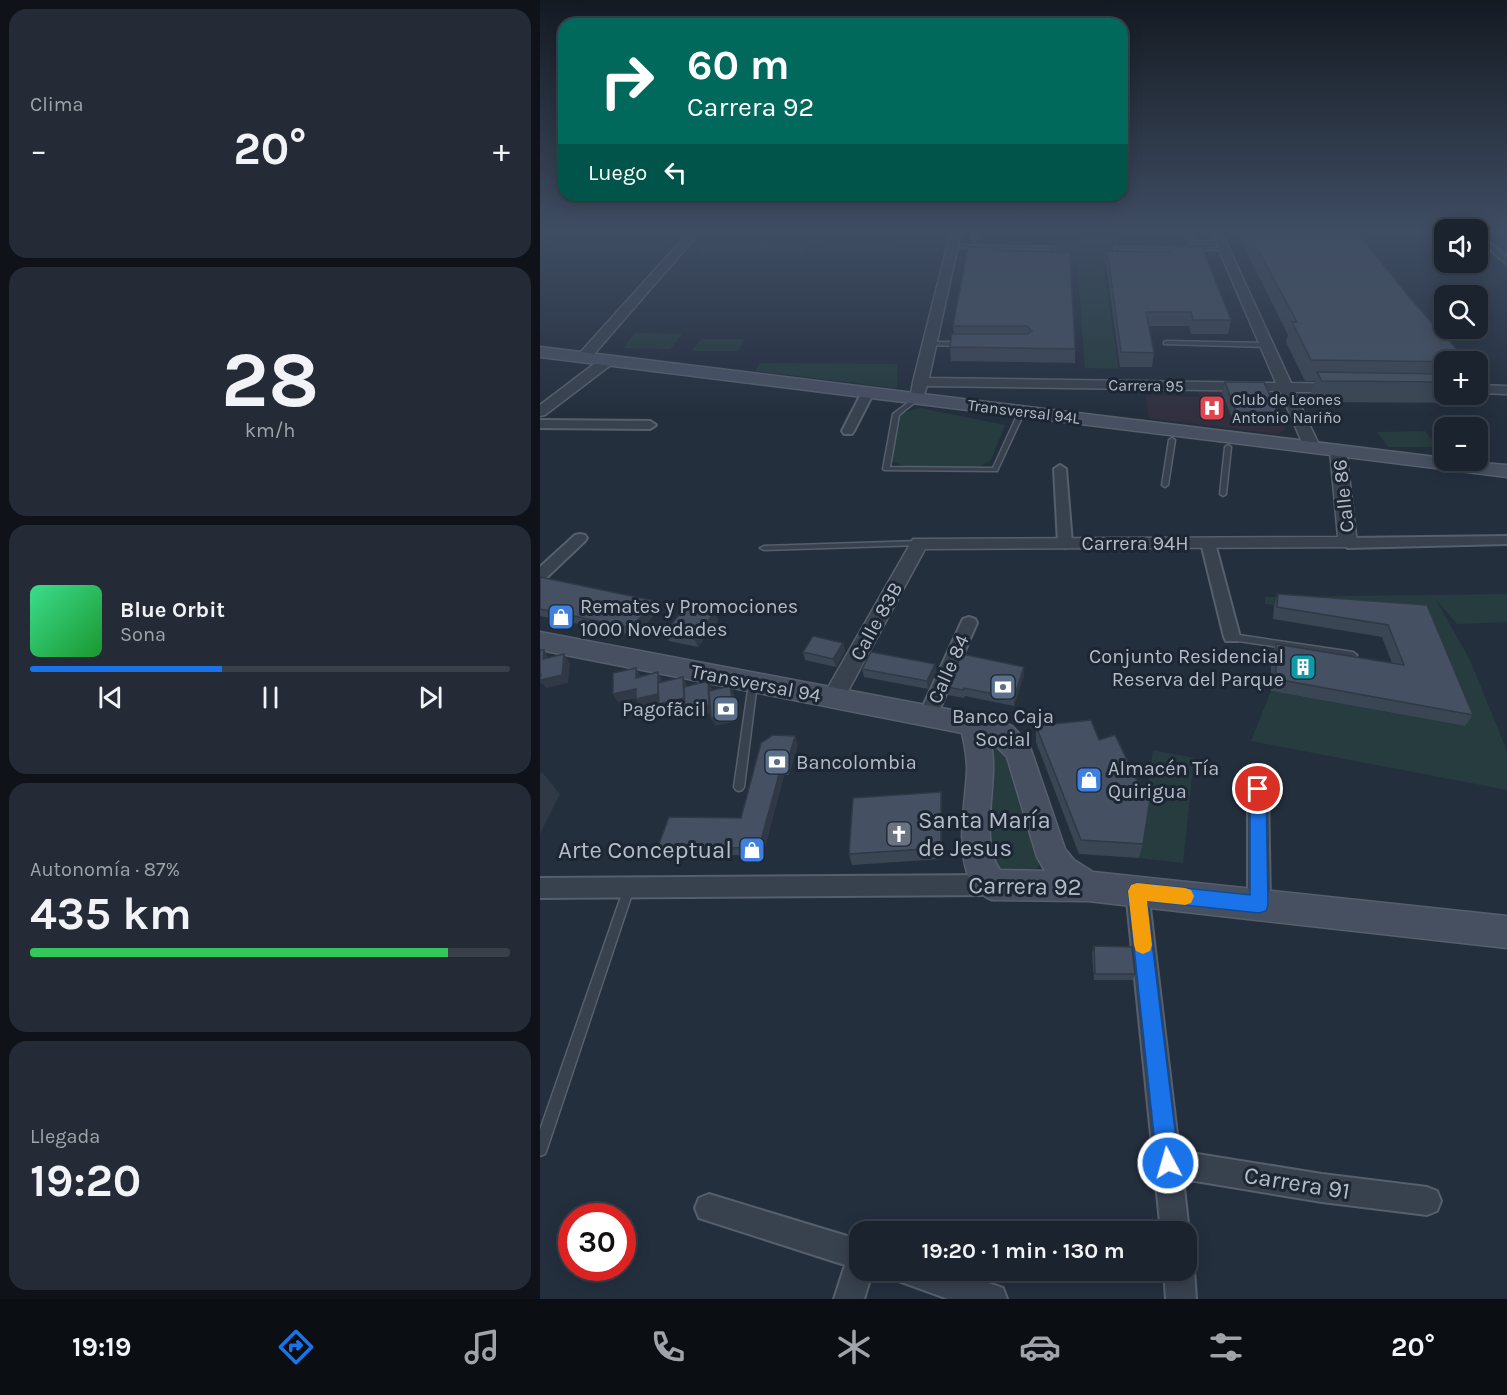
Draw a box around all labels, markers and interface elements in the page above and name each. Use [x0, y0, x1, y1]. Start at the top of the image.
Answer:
text: 60 m [687, 40, 790, 90]
icon: right [588, 42, 666, 120]
text: Carrera 92 [687, 91, 814, 123]
text: Clima [30, 93, 84, 116]
text: 20° [233, 123, 307, 175]
text: − [30, 131, 47, 169]
text: + [493, 131, 510, 169]
icon: left [659, 156, 692, 189]
text: Luego [588, 160, 647, 186]
map controls [1434, 219, 1488, 471]
button: sound [1434, 219, 1488, 273]
button: search [1434, 285, 1488, 339]
text: 28 [221, 334, 319, 426]
button: + [1434, 351, 1488, 405]
street label: Carrera 95 [1108, 375, 1184, 396]
place label: Club de Leones Antonio Nariño [1232, 390, 1341, 427]
hospital icon: Club de Leones Antonio Nariño [1197, 393, 1227, 423]
street label: Transversal 94L [967, 395, 1082, 428]
button: − [1434, 417, 1488, 471]
text: km/h [245, 419, 295, 442]
street label: Calle 86 [1328, 458, 1359, 534]
street label: Carrera 94H [1081, 532, 1189, 555]
street label: Calle 83B [846, 578, 907, 664]
place label: Remates y Promociones 1000 Novedades [580, 595, 798, 641]
text: Blue Orbit [120, 597, 225, 623]
shop icon: Remates y Promociones 1000 Novedades [546, 602, 576, 632]
text: Sona [120, 623, 166, 646]
street label: Calle 84 [923, 631, 974, 707]
place label: Conjunto Residencial Reserva del Parque [1089, 645, 1284, 691]
building icon: Conjunto Residencial Reserva del Parque [1288, 652, 1318, 682]
street label: Transversal 94 [689, 660, 823, 707]
bank icon: Banco Caja Social [988, 672, 1018, 702]
icon: previous [94, 681, 127, 714]
icon: pause [254, 681, 287, 714]
icon: next [414, 681, 447, 714]
bank icon: Pagofãcil [711, 694, 741, 724]
place label: Pagofãcil [622, 698, 706, 721]
place label: Banco Caja Social [952, 705, 1054, 751]
bank icon: Bancolombia [762, 747, 792, 777]
place label: Bancolombia [796, 751, 917, 774]
place label: Almacén Tía Quirigua [1108, 757, 1219, 803]
pin [1232, 763, 1283, 814]
shop icon: Almacén Tía Quirigua [1074, 765, 1104, 795]
icon: arrive [1241, 772, 1274, 805]
place label: Santa María de Jesus [918, 806, 1051, 862]
church icon: Santa María de Jesus [884, 819, 914, 849]
shop icon: Arte Conceptual [737, 835, 767, 865]
place label: Arte Conceptual [558, 836, 732, 864]
text: Autonomía · 87% [30, 858, 180, 881]
street label: Carrera 92 [968, 871, 1082, 901]
text: 435 km [30, 888, 192, 940]
text: Llegada [30, 1125, 100, 1148]
position arrow [1136, 1131, 1200, 1195]
text: 19:20 [30, 1155, 141, 1207]
street label: Carrera 91 [1242, 1161, 1352, 1205]
speed limit sign: 30 [558, 1203, 636, 1281]
text: 19:20 · 1 min · 130 m [921, 1238, 1125, 1264]
icon: directions [275, 1326, 317, 1368]
icon: music [461, 1326, 503, 1368]
icon: phone [647, 1326, 689, 1368]
icon: climate [833, 1326, 875, 1368]
icon: car [1019, 1326, 1061, 1368]
icon: filters [1205, 1326, 1247, 1368]
text: 19:19 [72, 1331, 131, 1363]
text: 20° [1391, 1331, 1435, 1363]

